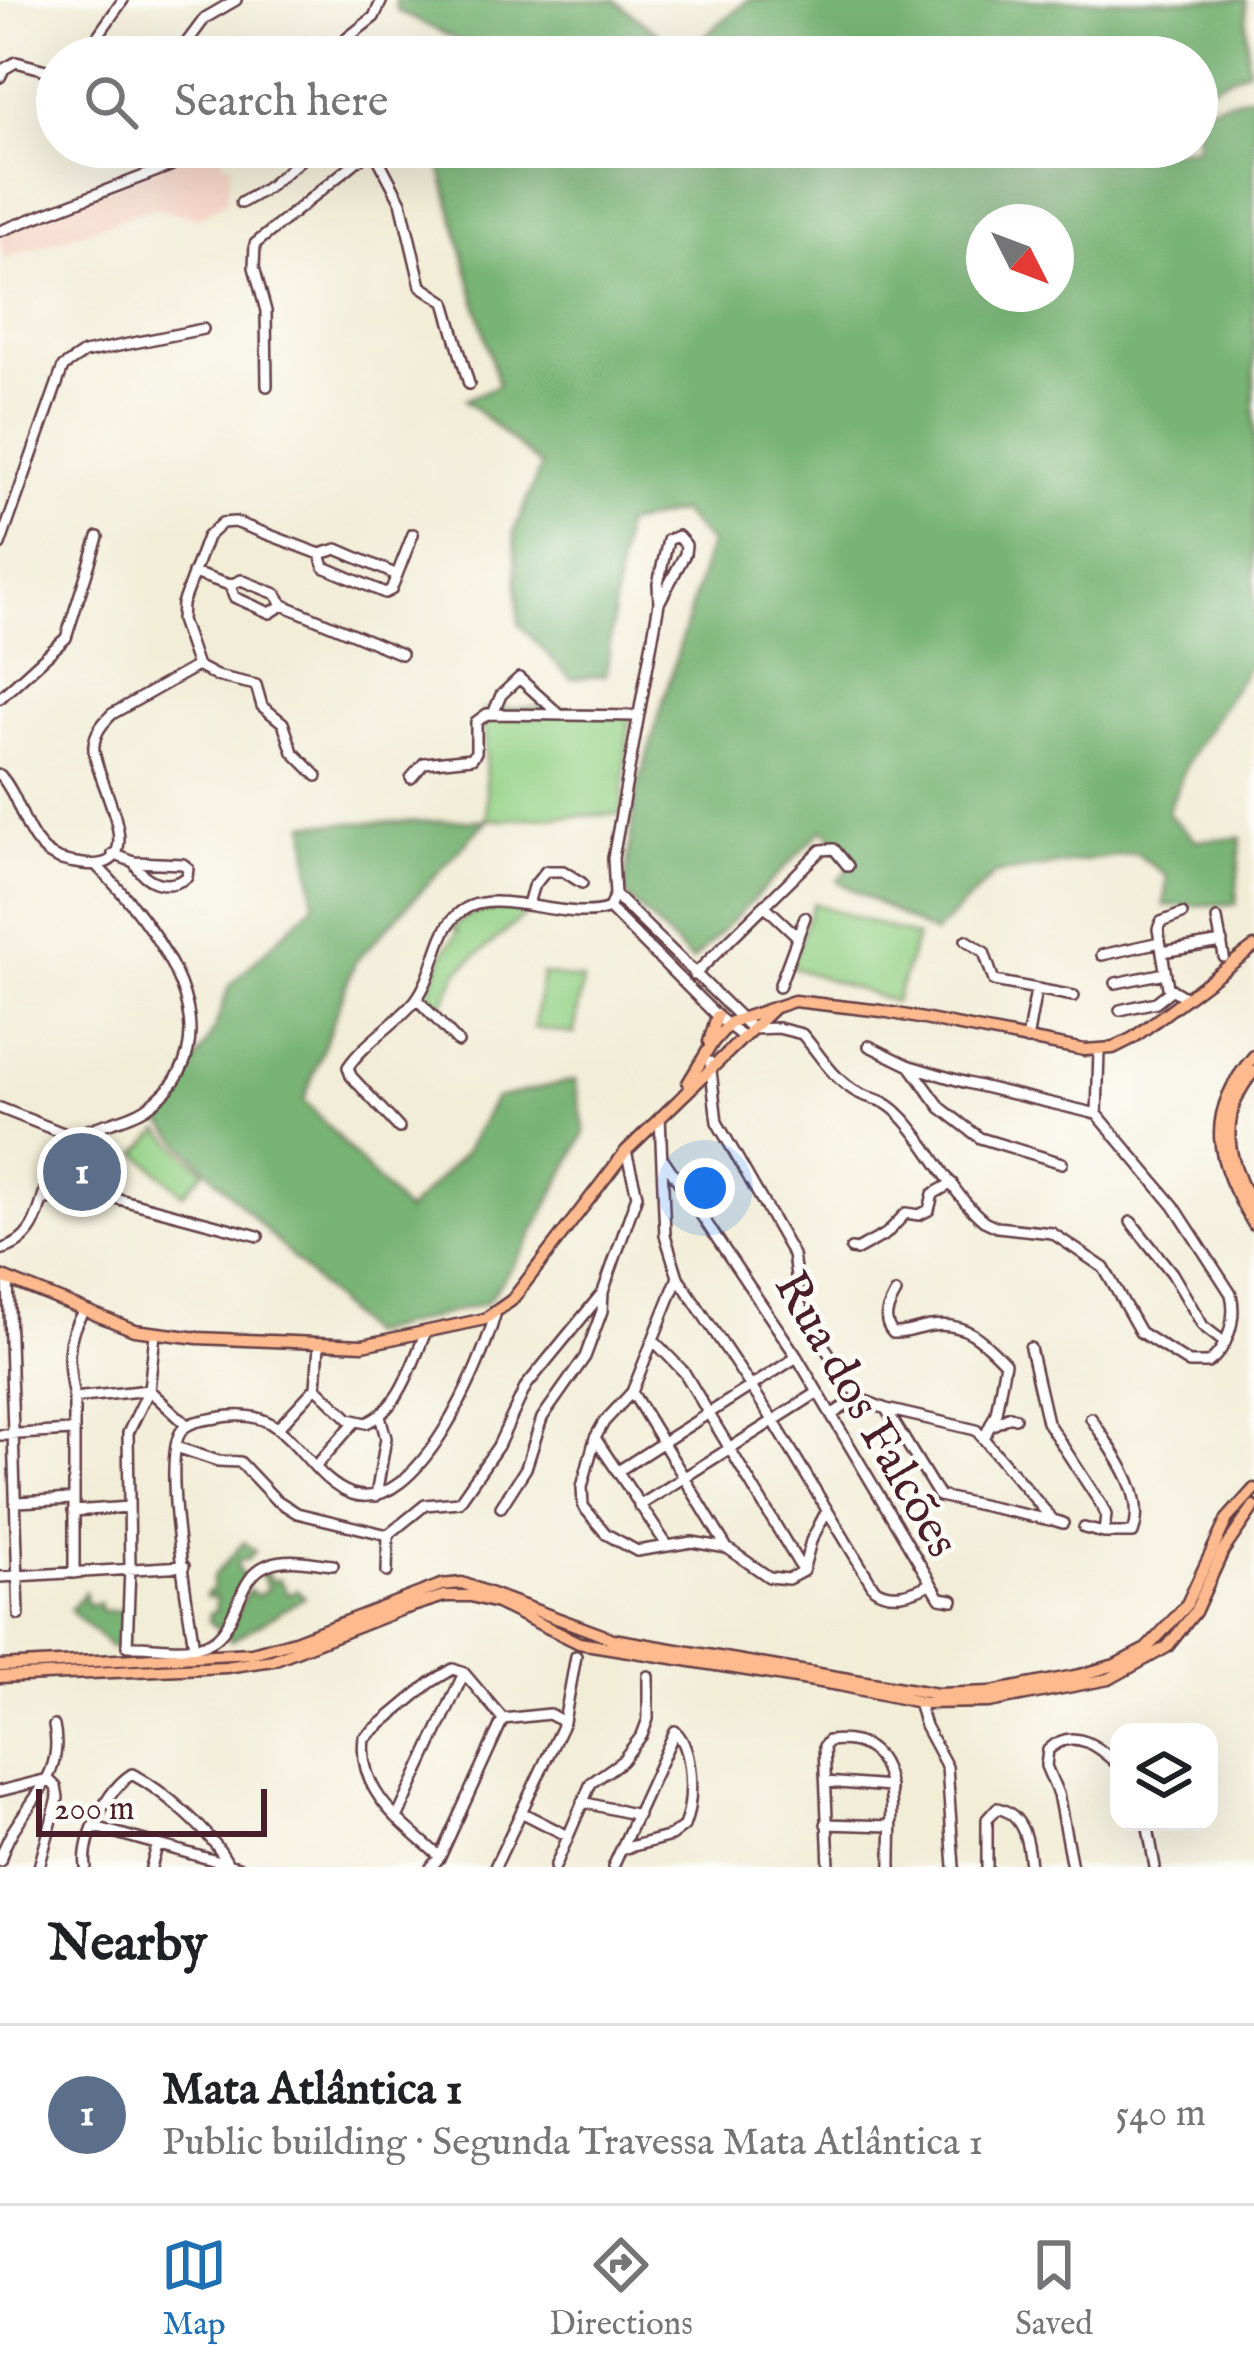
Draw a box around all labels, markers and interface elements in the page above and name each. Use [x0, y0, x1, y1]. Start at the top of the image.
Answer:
search box [36, 36, 1218, 168]
icon: search [78, 69, 144, 135]
text: Search here [174, 74, 388, 131]
north arrow [966, 204, 1074, 312]
pin: 1 [43, 1127, 121, 1217]
your location [675, 1158, 735, 1218]
street label: Rua dos Falcões [759, 1261, 971, 1569]
map controls [1110, 1723, 1218, 1831]
button: layers [1110, 1723, 1218, 1831]
scale bar [36, 1783, 267, 1836]
text: 200 m [54, 1789, 135, 1831]
text: Nearby [48, 1913, 207, 1978]
text: Mata Atlântica 1 [162, 2062, 463, 2119]
text: 1 [80, 2090, 94, 2139]
text: 540 m [1115, 2090, 1206, 2139]
text: Public building · Segunda Travessa Mata Atlântica 1 [162, 2119, 983, 2168]
tab: Map [161, 2232, 227, 2346]
tab: Directions [549, 2232, 693, 2346]
tab: Saved [1015, 2232, 1093, 2346]

